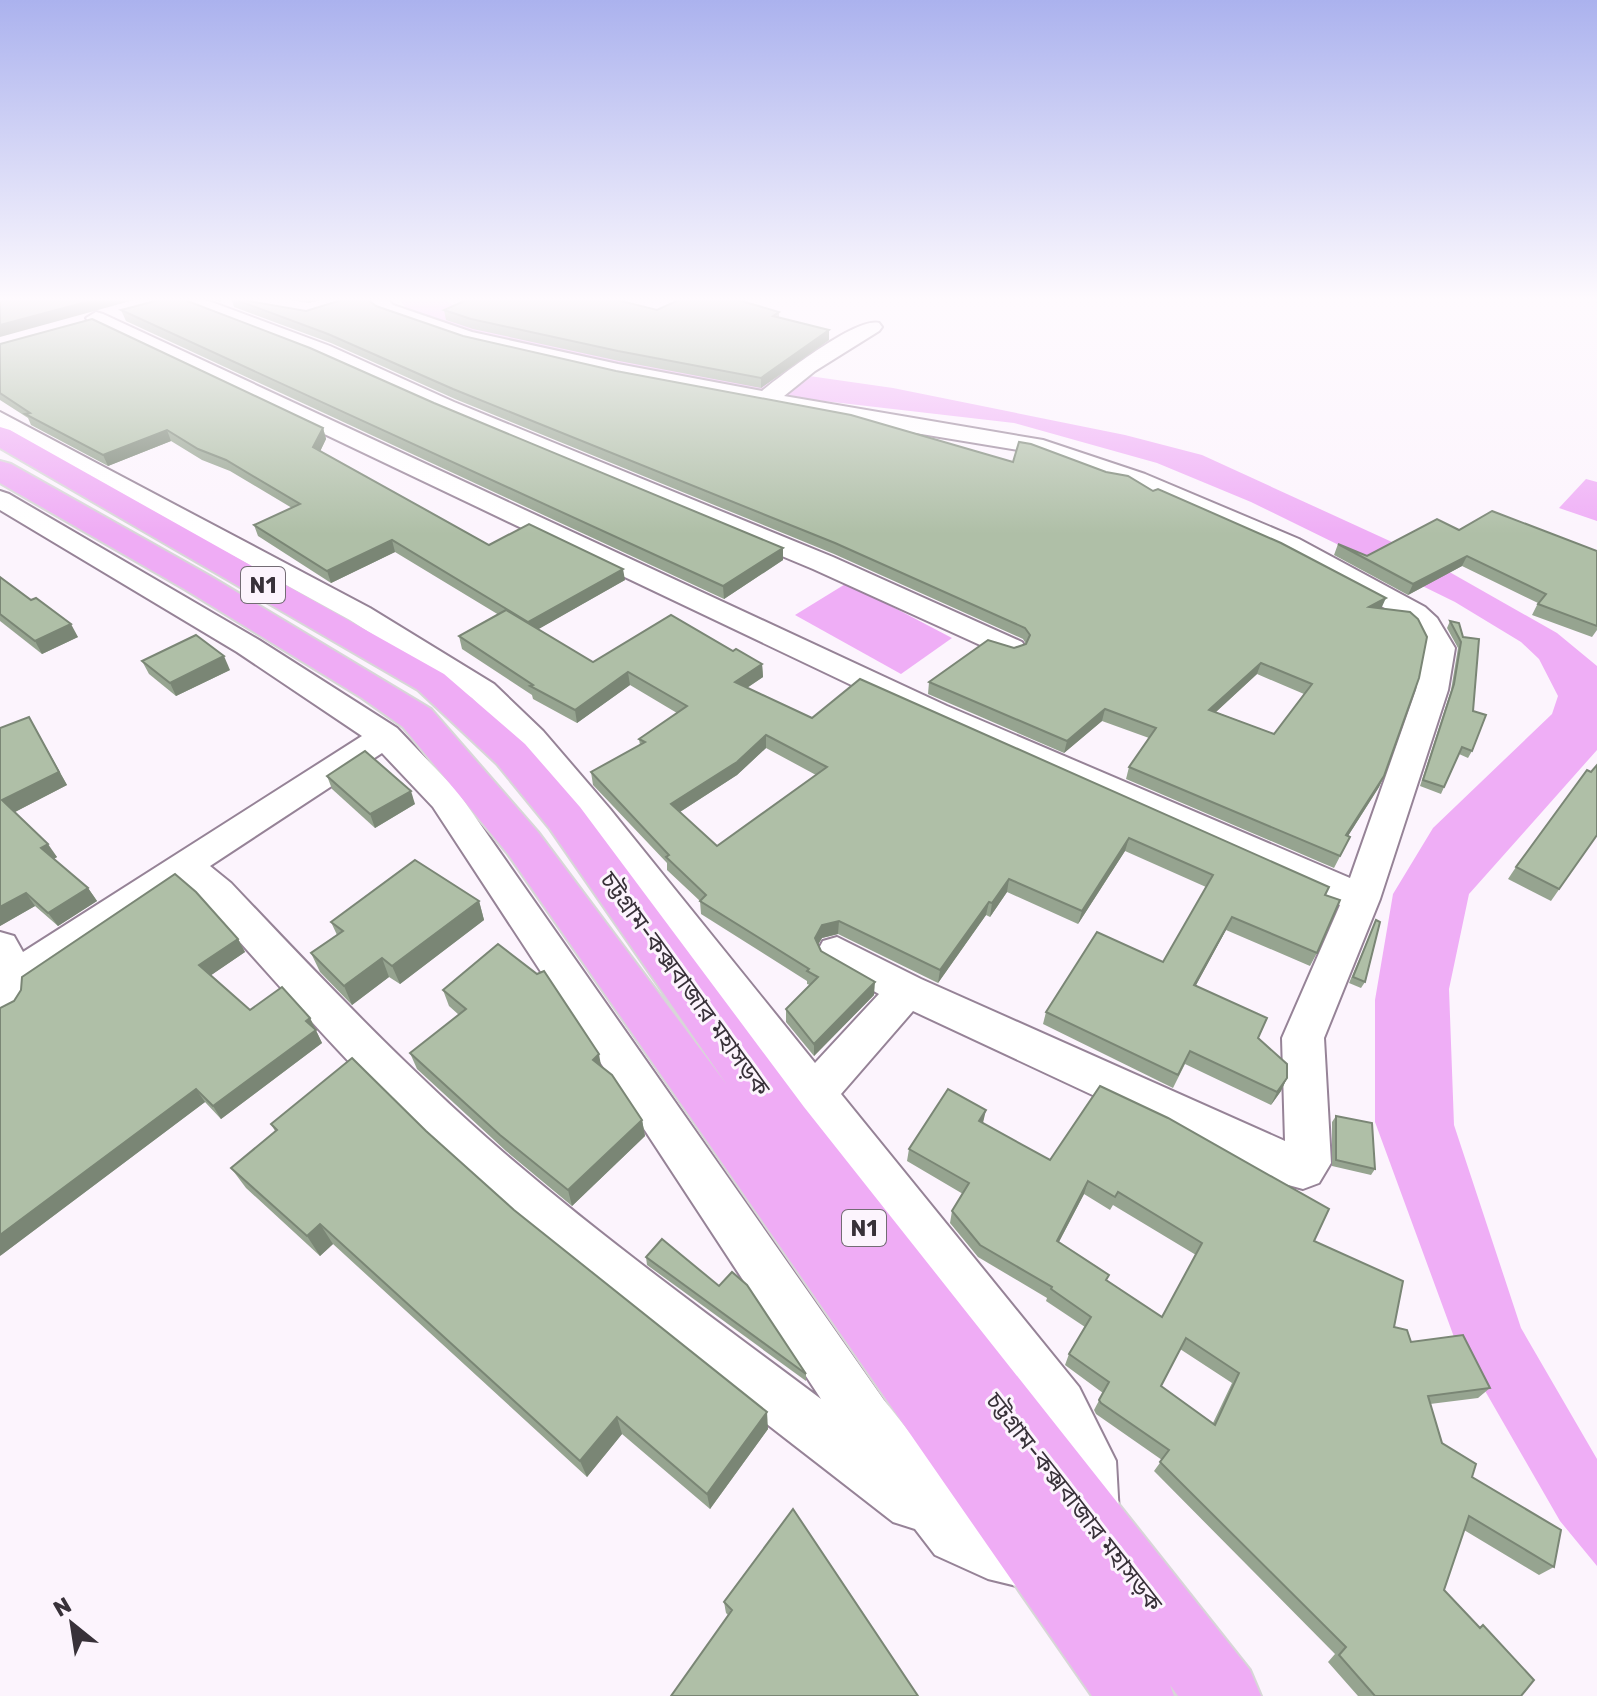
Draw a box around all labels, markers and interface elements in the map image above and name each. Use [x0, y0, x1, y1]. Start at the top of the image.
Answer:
road number: N1 [241, 567, 285, 603]
street label: চট্টগ্রাম-কক্সবাজার মহাসড়ক [594, 866, 776, 1102]
road number: N1 [842, 1210, 886, 1246]
street label: চট্টগ্রাম-কক্সবাজার মহাসড়ক [979, 1386, 1168, 1617]
north arrow [32, 1584, 112, 1664]
text: N [49, 1591, 76, 1623]

